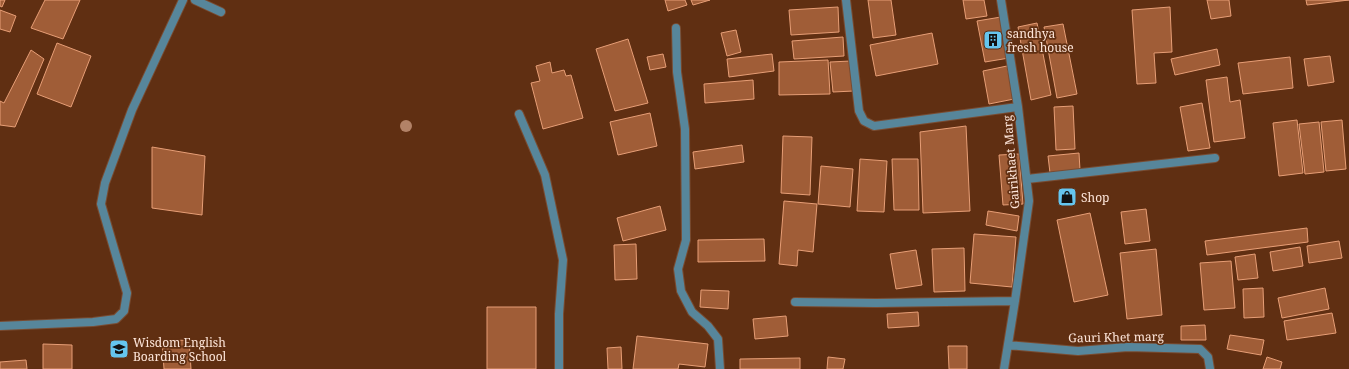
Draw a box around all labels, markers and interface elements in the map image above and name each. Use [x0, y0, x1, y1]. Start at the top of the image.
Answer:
place label: sandhya fresh house [1007, 25, 1074, 56]
building icon: sandhya fresh house [982, 29, 1004, 51]
street label: Gairikhaet Marg [998, 114, 1024, 210]
shop icon: Shop [1056, 186, 1078, 208]
place label: Shop [1081, 189, 1109, 206]
street label: Gauri Khet marg [1068, 328, 1164, 346]
place label: Wisdom English Boarding School [133, 334, 227, 365]
school or university icon: Wisdom English Boarding School [108, 338, 130, 360]

